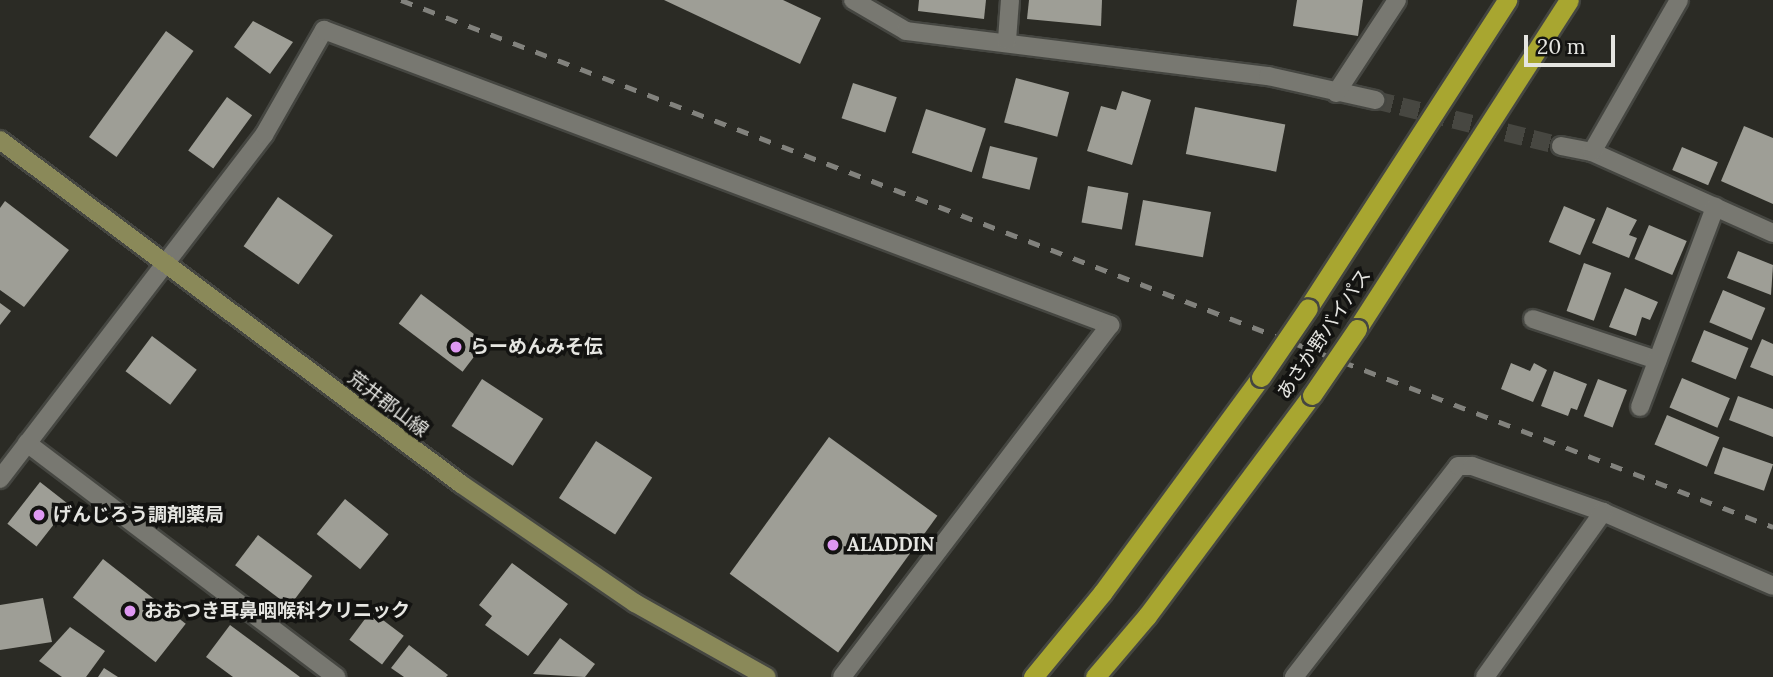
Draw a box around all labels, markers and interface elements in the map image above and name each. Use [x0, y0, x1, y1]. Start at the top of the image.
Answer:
scale bar [1528, 21, 1619, 65]
text: 20 m [1537, 33, 1586, 60]
street label: あさか野バイパス [1272, 265, 1376, 403]
place label: らーめんみそ伝 [470, 336, 603, 358]
marker: らーめんみそ伝 [448, 339, 464, 355]
street label: 荒井郡山線 [343, 366, 433, 442]
place label: げんじろう調剤薬局 [53, 504, 224, 526]
marker: げんじろう調剤薬局 [31, 507, 47, 523]
place label: ALADDIN [847, 534, 934, 556]
marker: ALADDIN [825, 537, 841, 553]
place label: おおつき耳鼻咽喉科クリニック [144, 600, 410, 622]
marker: おおつき耳鼻咽喉科クリニック [122, 603, 138, 619]

